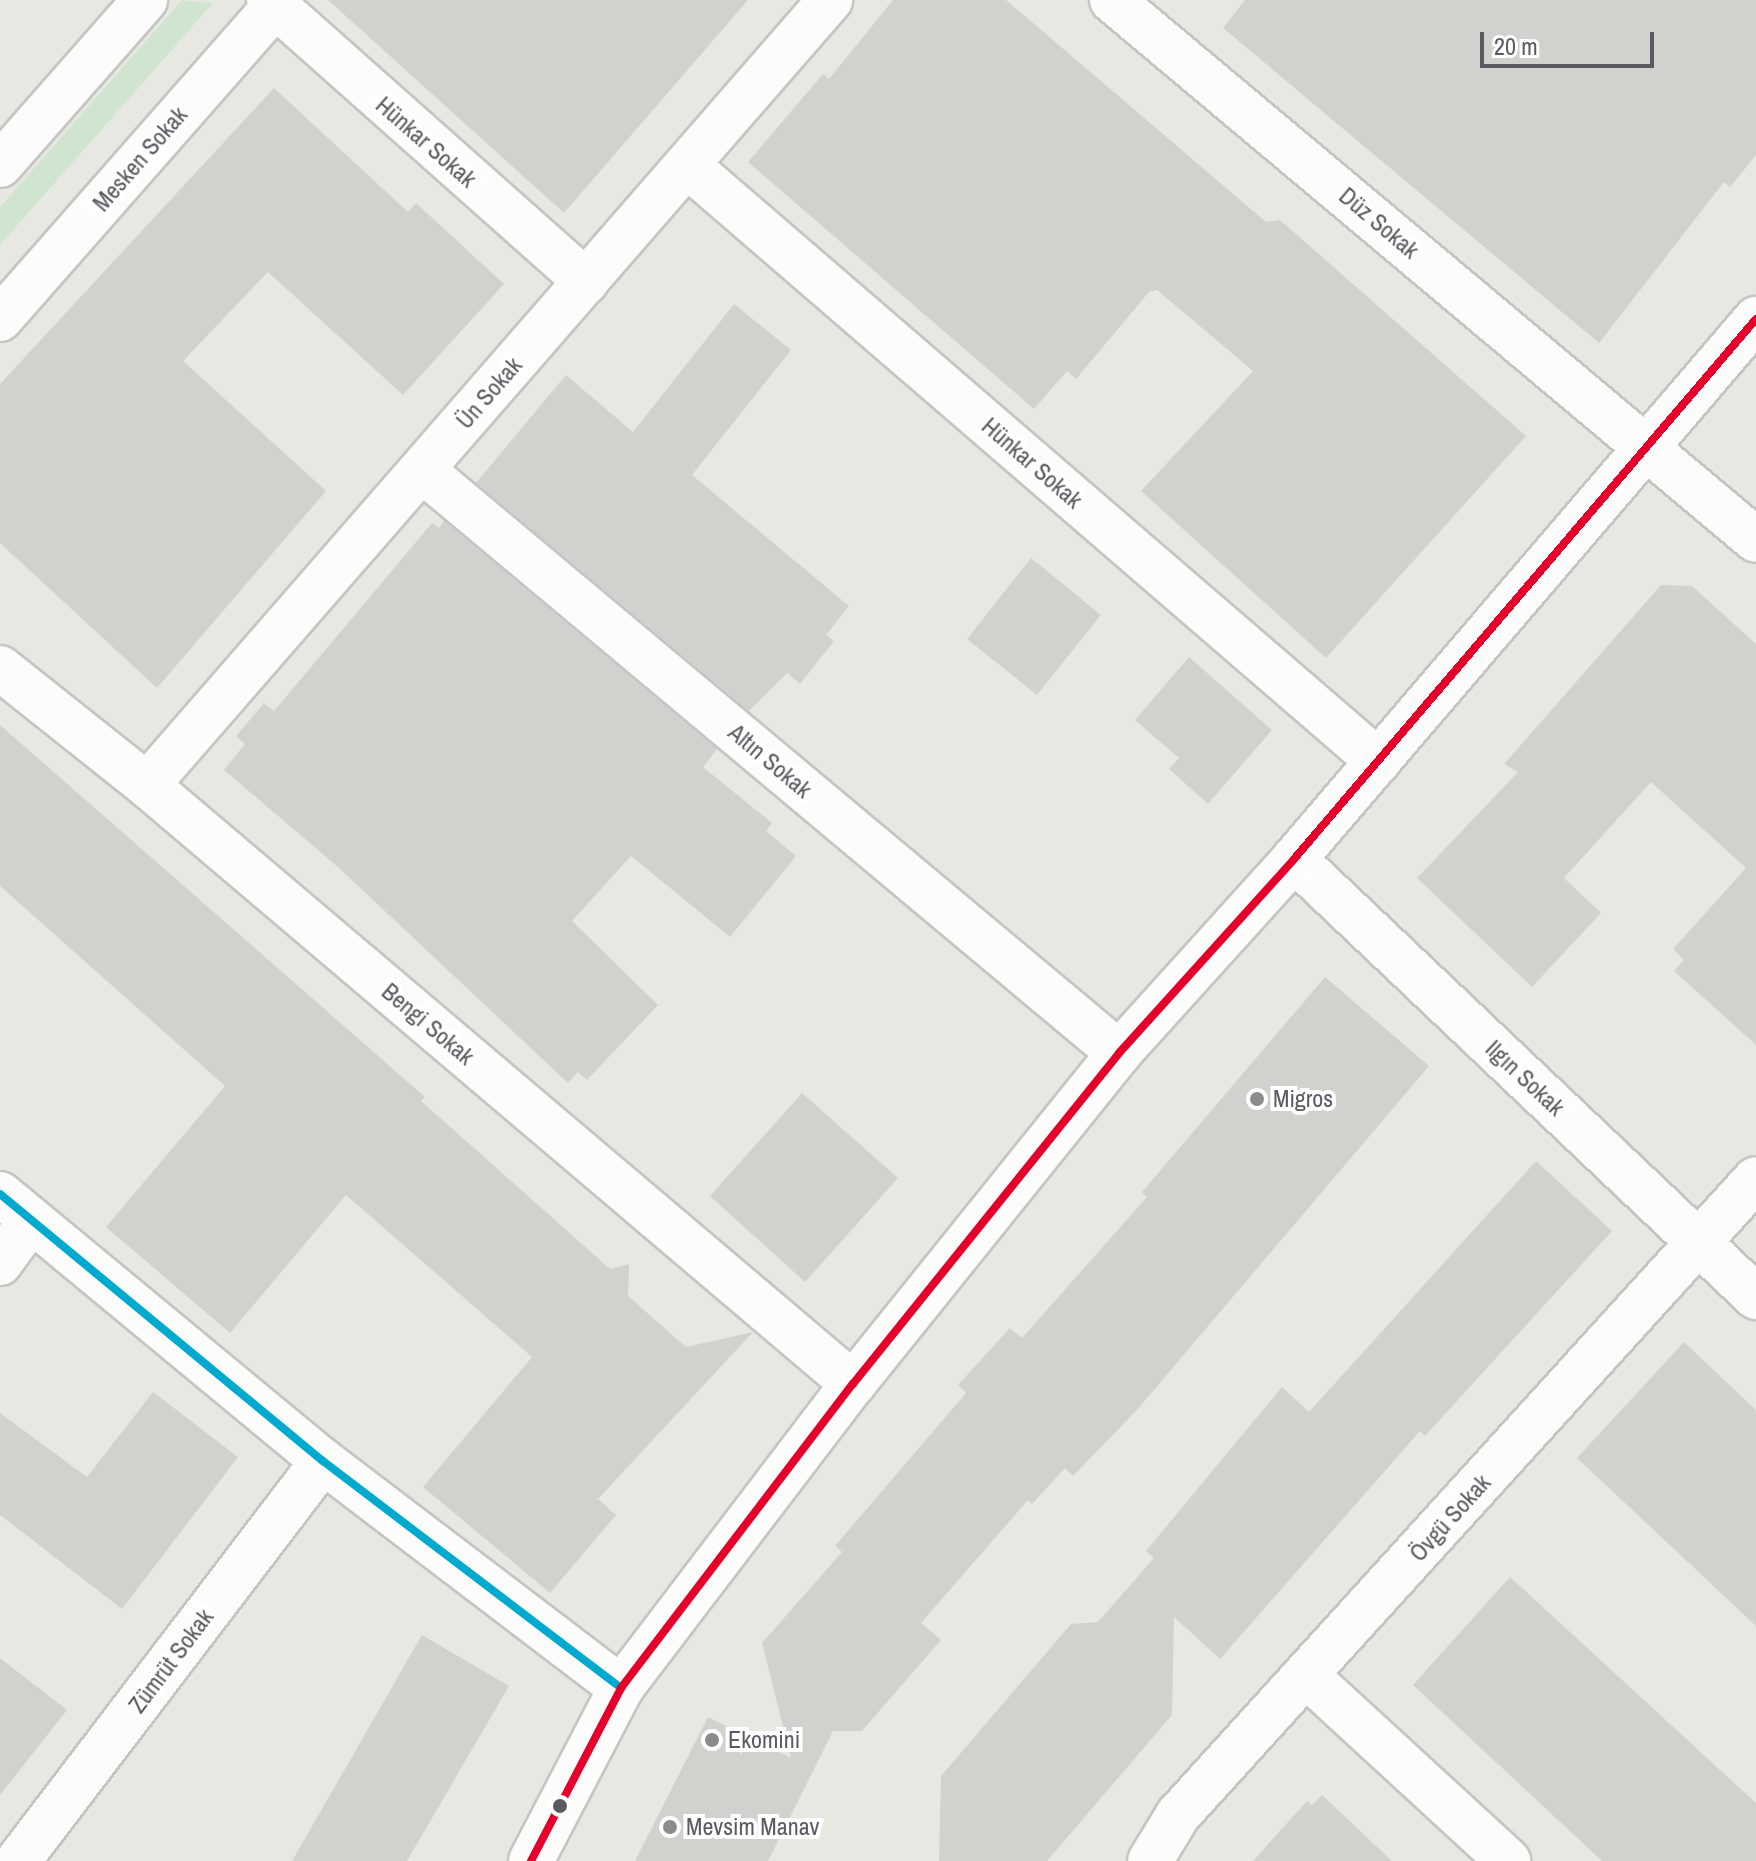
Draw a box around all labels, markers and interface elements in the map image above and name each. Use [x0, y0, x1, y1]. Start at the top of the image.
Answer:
scale bar [1484, 16, 1658, 66]
text: 20 m [1494, 30, 1538, 62]
street label: Hünkar Sokak [370, 91, 482, 193]
street label: Mesken Sokak [87, 101, 193, 217]
street label: Düz Sokak [1333, 181, 1425, 265]
street label: Ün Sokak [450, 351, 528, 435]
street label: Hünkar Sokak [976, 412, 1088, 514]
street label: Altın Sokak [723, 718, 817, 804]
street label: Bengi Sokak [376, 977, 480, 1071]
street label: Ilgın Sokak [1480, 1034, 1570, 1122]
place label: Migros [1273, 1085, 1333, 1113]
marker: Migros [1248, 1090, 1266, 1108]
street label: Övgü Sokak [1403, 1469, 1497, 1567]
street label: Zümrüt Sokak [123, 1603, 219, 1719]
place label: Ekomini [728, 1726, 800, 1754]
marker: Ekomini [703, 1731, 721, 1749]
unlabelled marker [552, 1798, 568, 1814]
place label: Mevsim Manav [686, 1813, 819, 1841]
marker: Mevsim Manav [661, 1818, 679, 1836]

